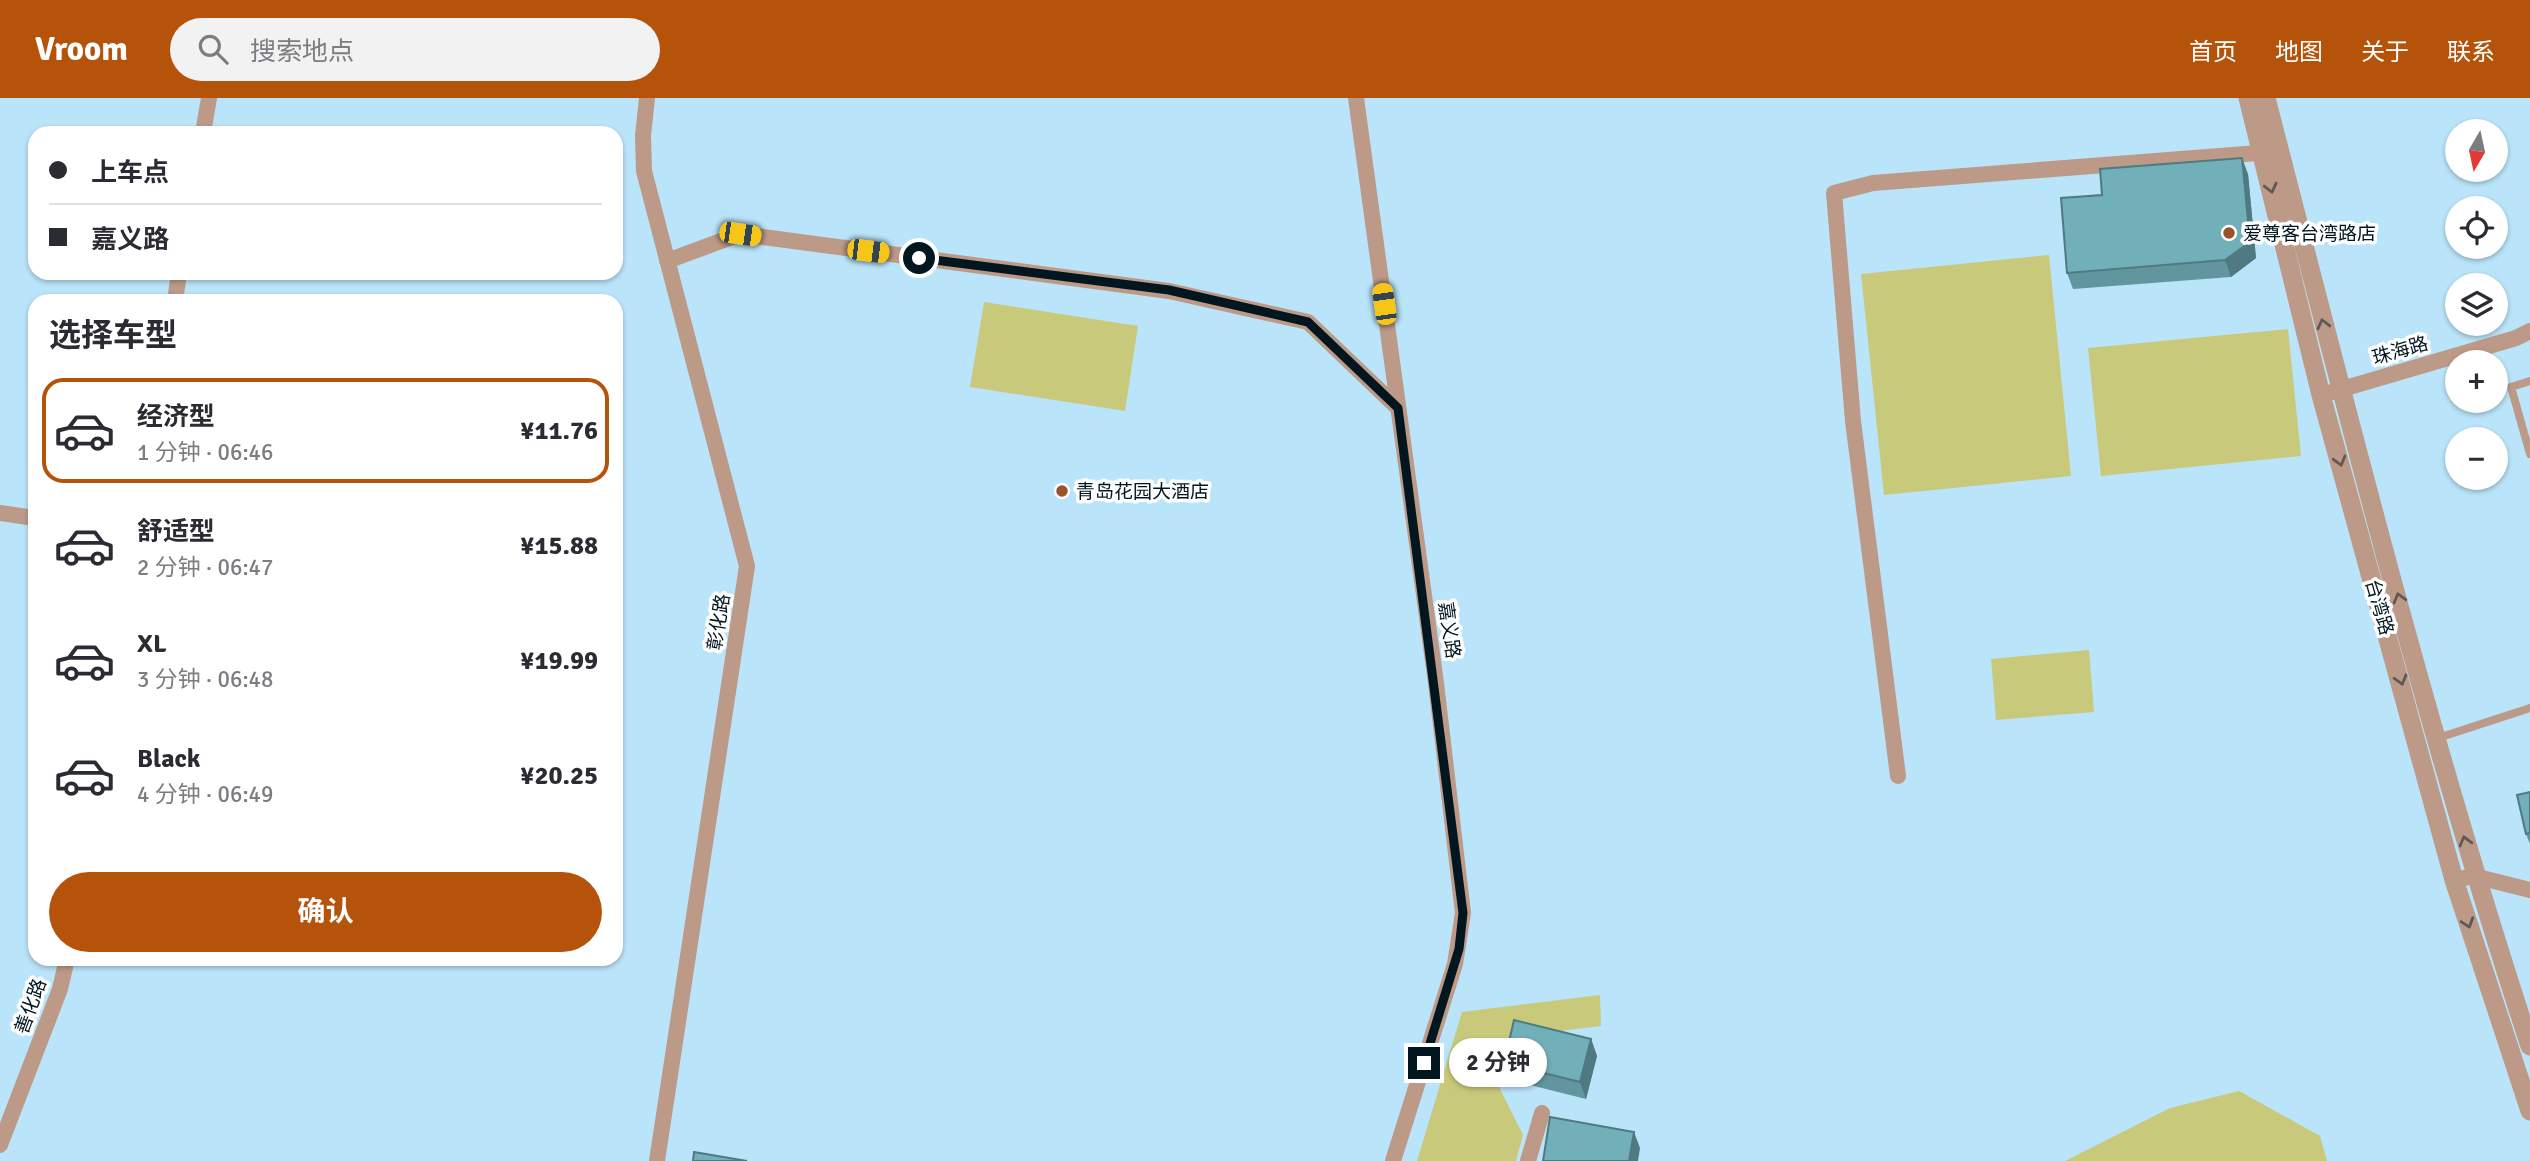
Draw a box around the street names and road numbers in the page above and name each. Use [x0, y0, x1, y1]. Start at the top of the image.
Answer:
street label: 珠海路 [2370, 332, 2431, 370]
street label: 台湾路 [2360, 577, 2398, 638]
street label: 彰化路 [703, 592, 735, 652]
street label: 嘉义路 [1433, 600, 1465, 660]
street label: 善化路 [10, 975, 52, 1037]

